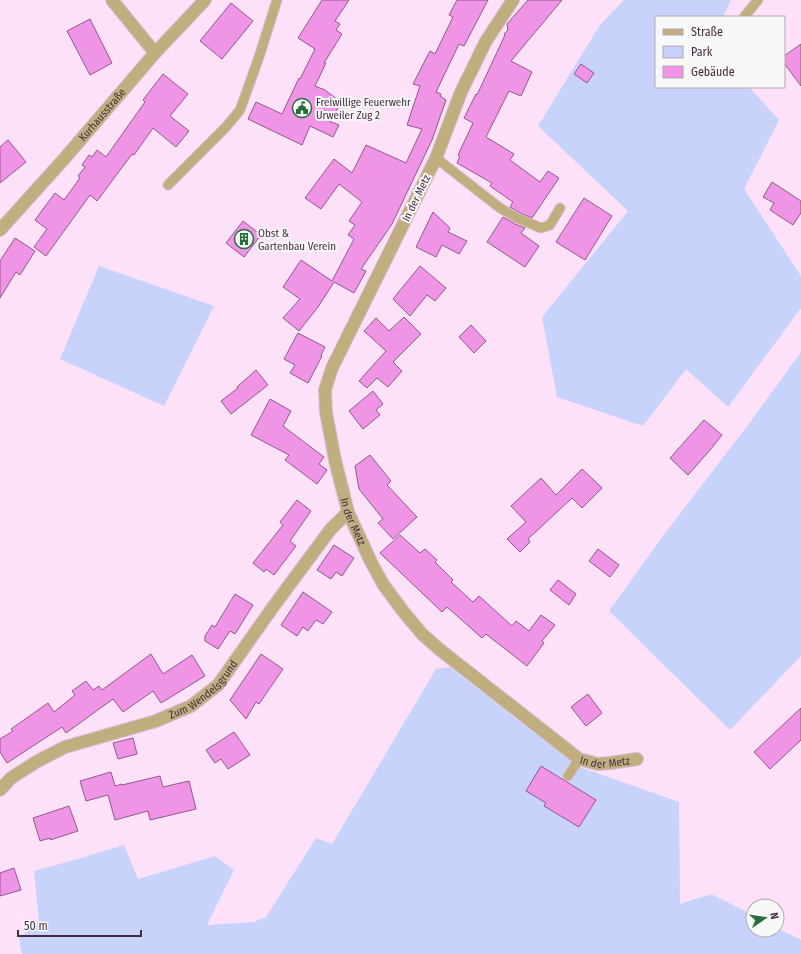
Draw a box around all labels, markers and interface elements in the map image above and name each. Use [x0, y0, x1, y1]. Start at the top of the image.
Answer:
legend [655, 16, 785, 88]
text: Straße [691, 25, 723, 39]
text: Park [691, 45, 713, 59]
text: Gebäude [691, 65, 735, 79]
street label: Kurhausstraße [76, 86, 129, 144]
place label: Freiwillige Feuerwehr Urweiler Zug 2 [316, 96, 411, 122]
public building icon: Freiwillige Feuerwehr Urweiler Zug 2 [291, 97, 313, 119]
street label: In der Metz [400, 172, 434, 224]
place label: Obst & Gartenbau Verein [258, 227, 336, 253]
building icon: Obst & Gartenbau Verein [233, 228, 255, 250]
street label: In der Metz [338, 496, 369, 548]
street label: Zum Wendelsgrund [167, 658, 240, 722]
street label: In der Metz [578, 754, 631, 771]
north arrow [745, 898, 785, 938]
text: N [767, 911, 781, 921]
scale bar [18, 912, 141, 938]
text: 50 m [24, 919, 48, 933]

